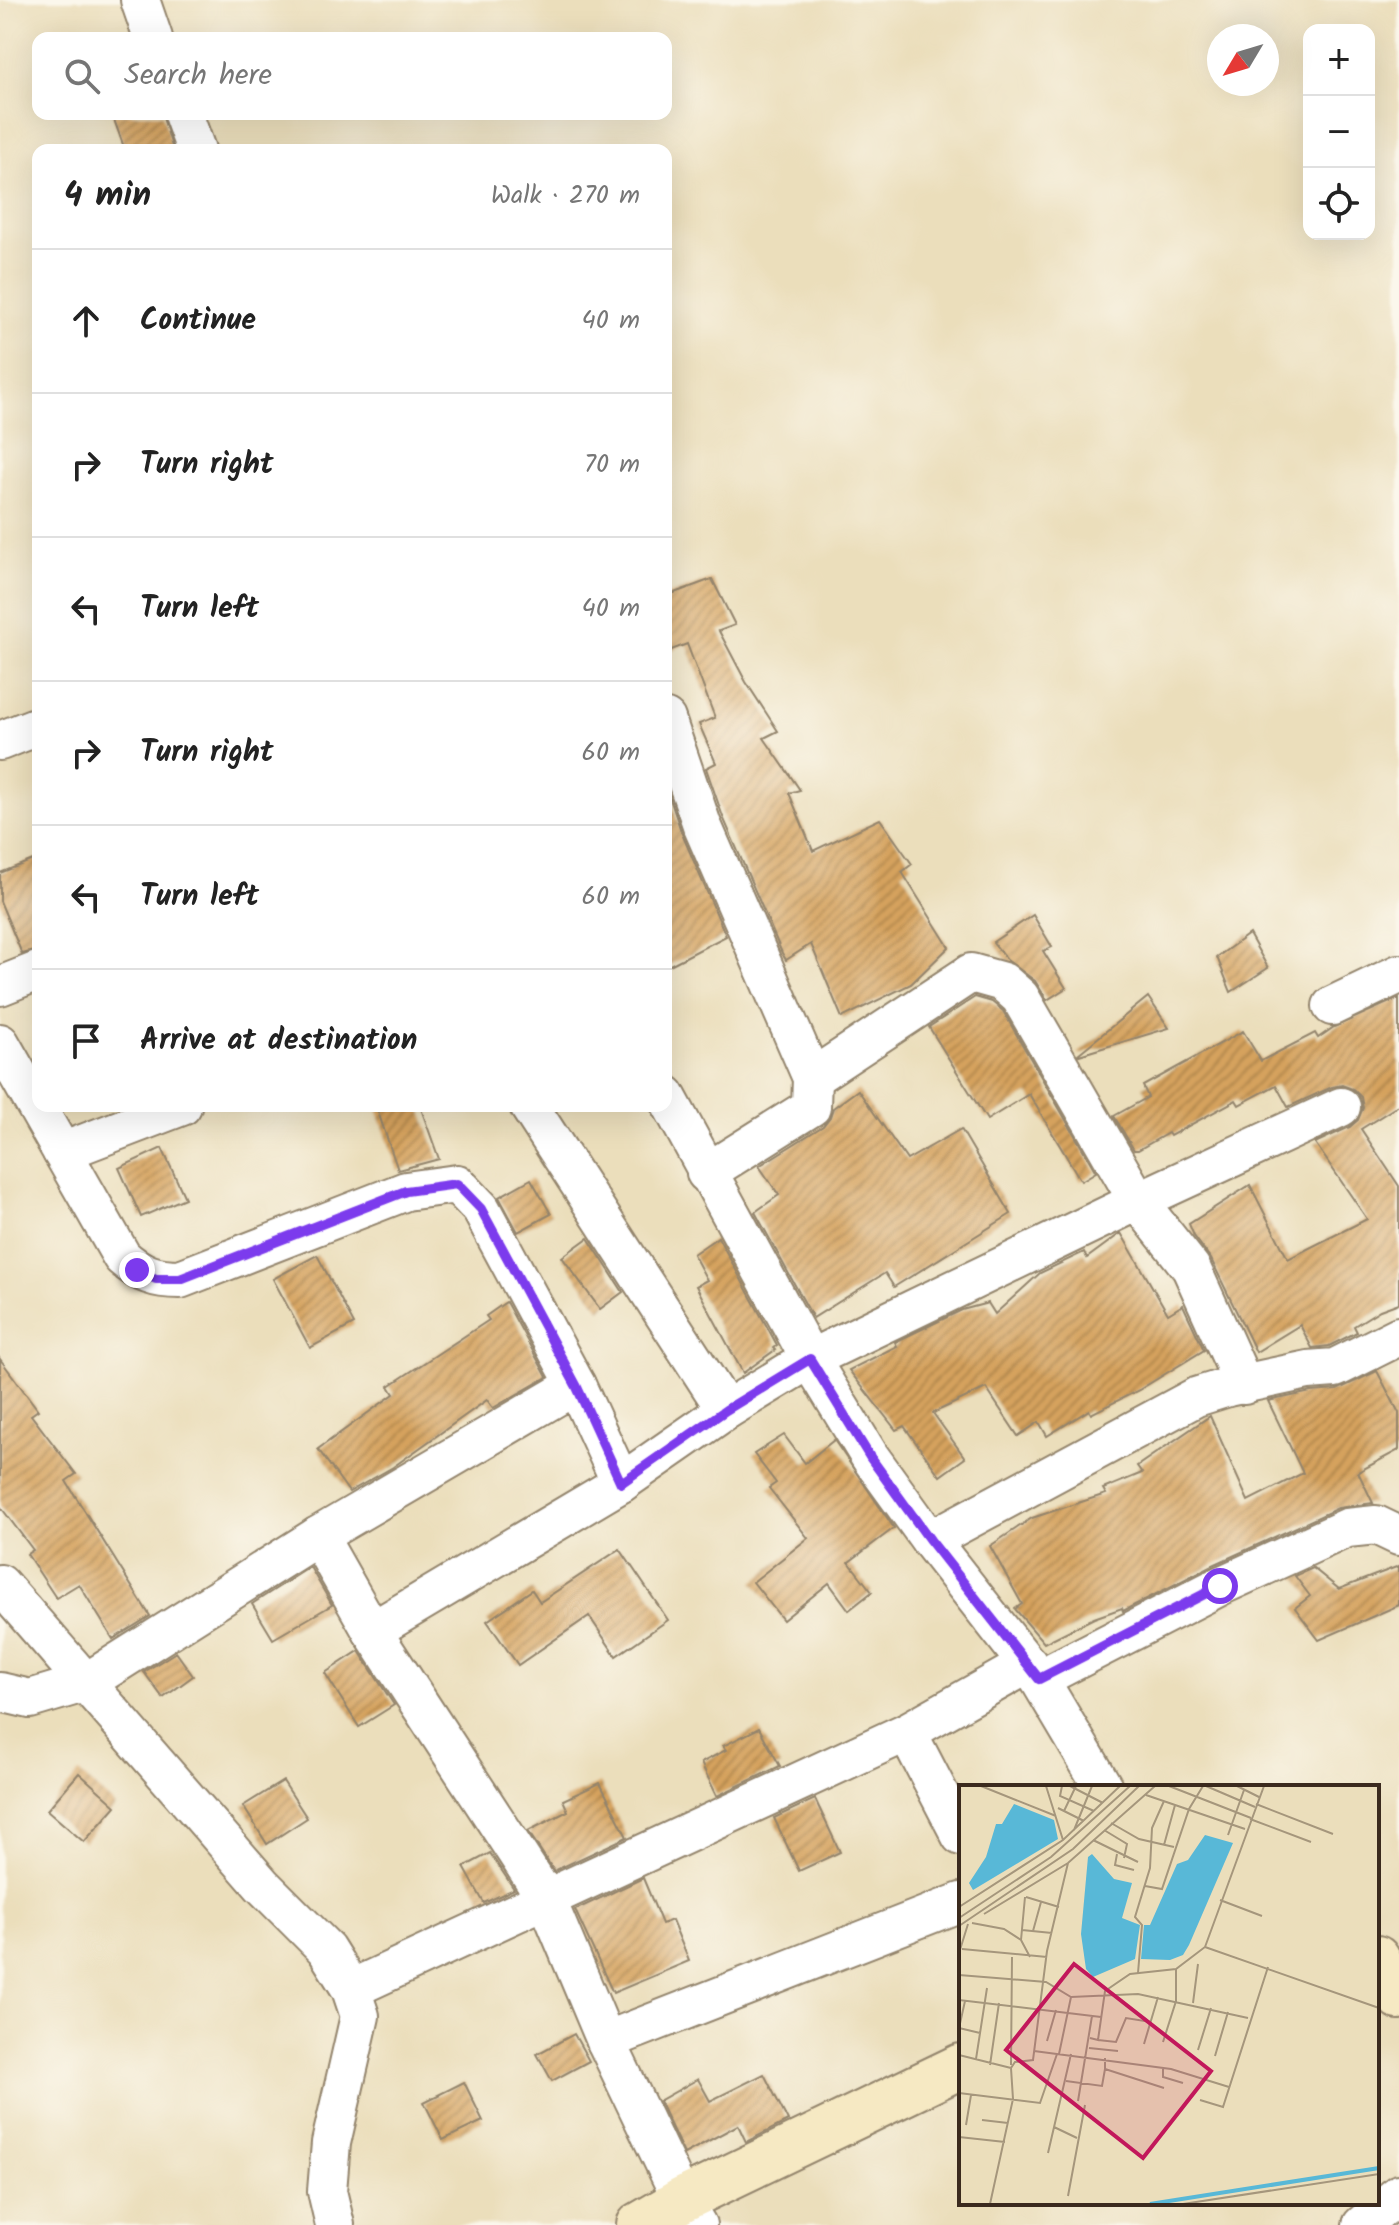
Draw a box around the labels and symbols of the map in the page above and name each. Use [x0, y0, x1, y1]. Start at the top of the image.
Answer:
north arrow [1207, 24, 1279, 96]
route end [119, 1252, 155, 1288]
route start [1202, 1568, 1238, 1604]
inset map [959, 1785, 1379, 2205]

